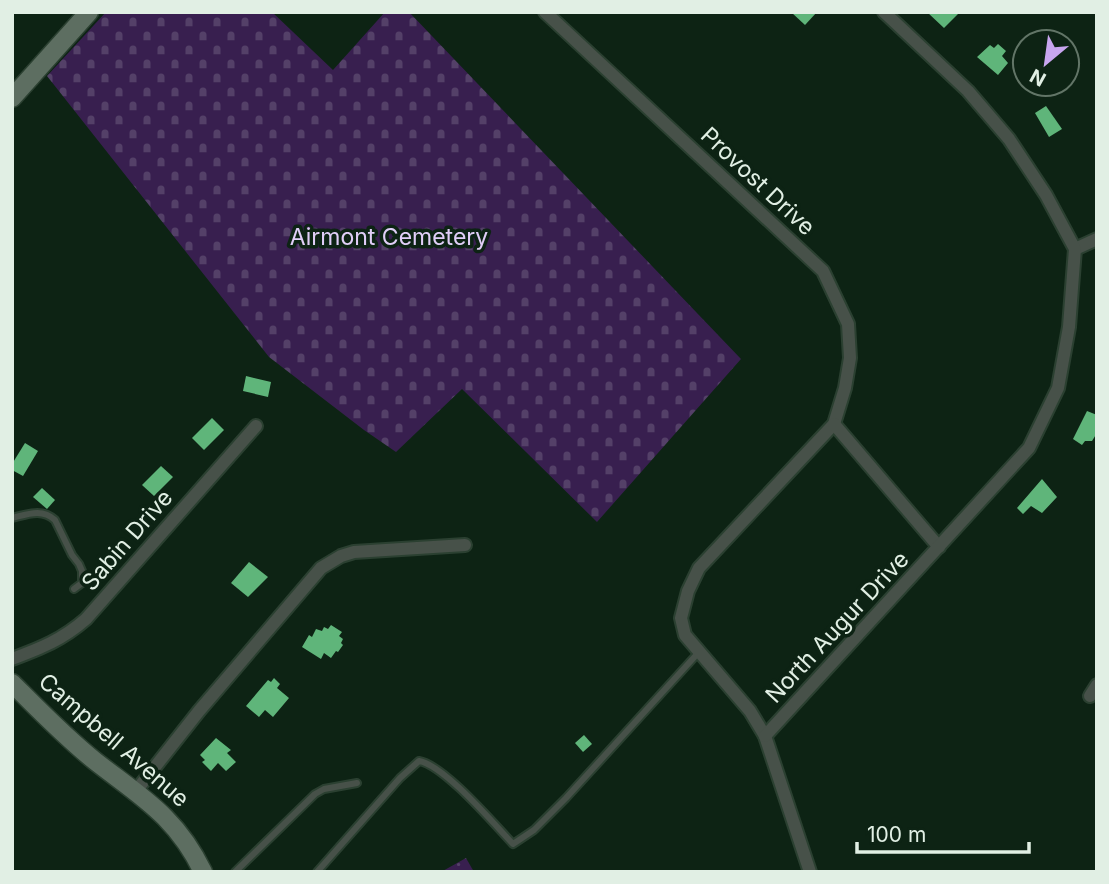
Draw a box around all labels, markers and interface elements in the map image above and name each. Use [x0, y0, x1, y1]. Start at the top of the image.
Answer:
north arrow [1011, 28, 1081, 98]
text: N [1026, 64, 1050, 91]
street label: Provost Drive [695, 121, 821, 241]
park label: Airmont Cemetery [290, 223, 488, 251]
street label: Sabin Drive [76, 484, 178, 596]
street label: North Augur Drive [760, 545, 914, 709]
street label: Campbell Avenue [33, 667, 195, 813]
scale bar [857, 810, 1028, 854]
text: 100 m [867, 822, 926, 847]

